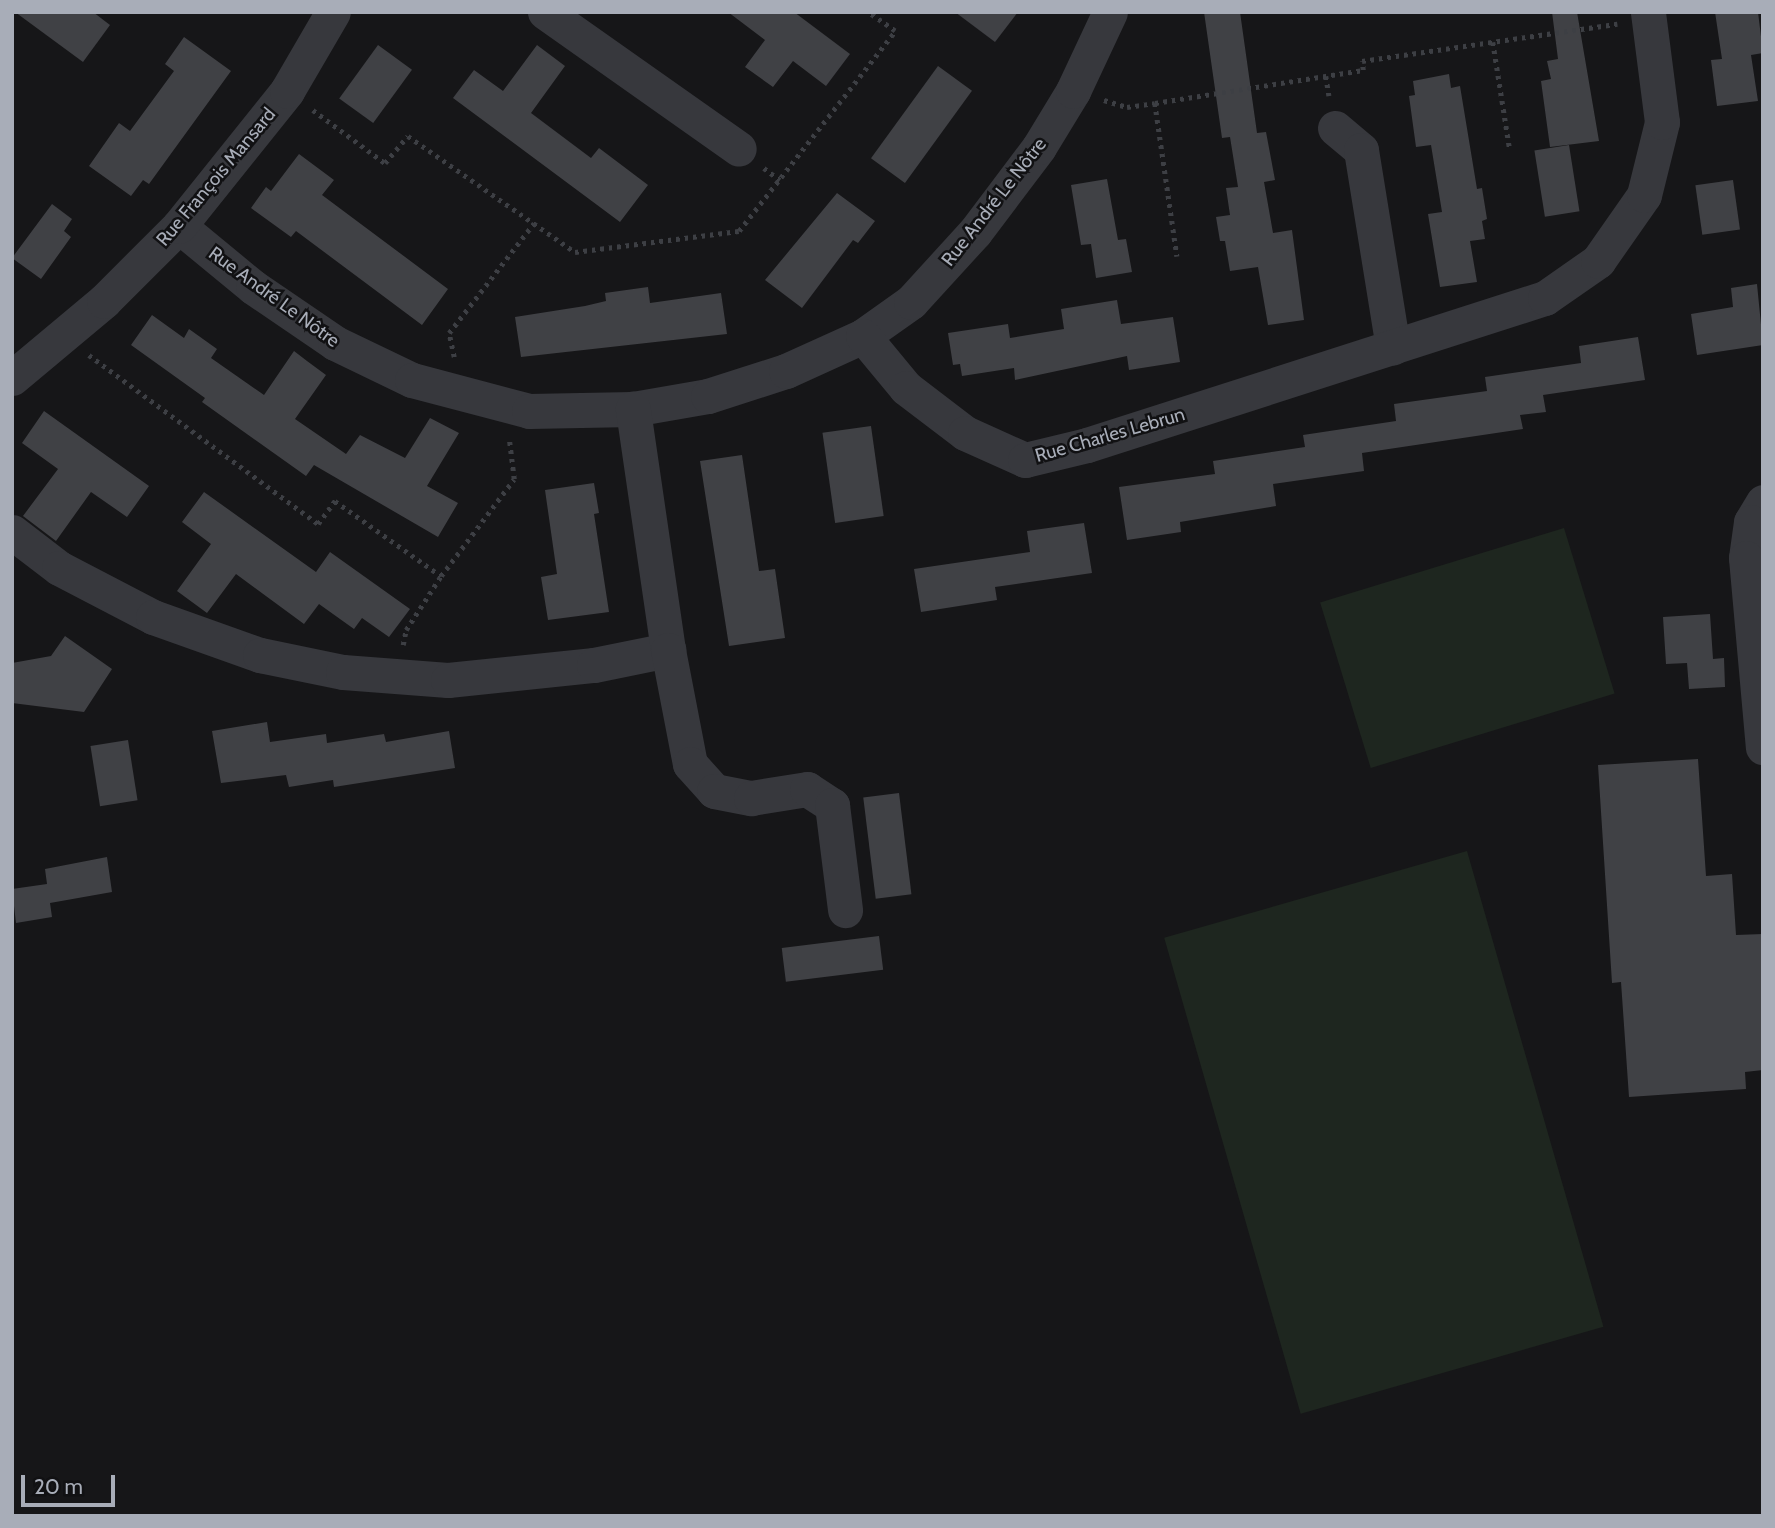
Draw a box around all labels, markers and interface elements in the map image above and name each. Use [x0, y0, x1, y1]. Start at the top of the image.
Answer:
street label: Rue François Mansard [152, 103, 280, 251]
street label: Rue André Le Nôtre [937, 133, 1051, 271]
street label: Rue André Le Nôtre [204, 242, 344, 352]
street label: Rue Charles Lebrun [1032, 403, 1188, 467]
scale bar [24, 1462, 119, 1506]
text: 20 m [34, 1474, 83, 1499]

